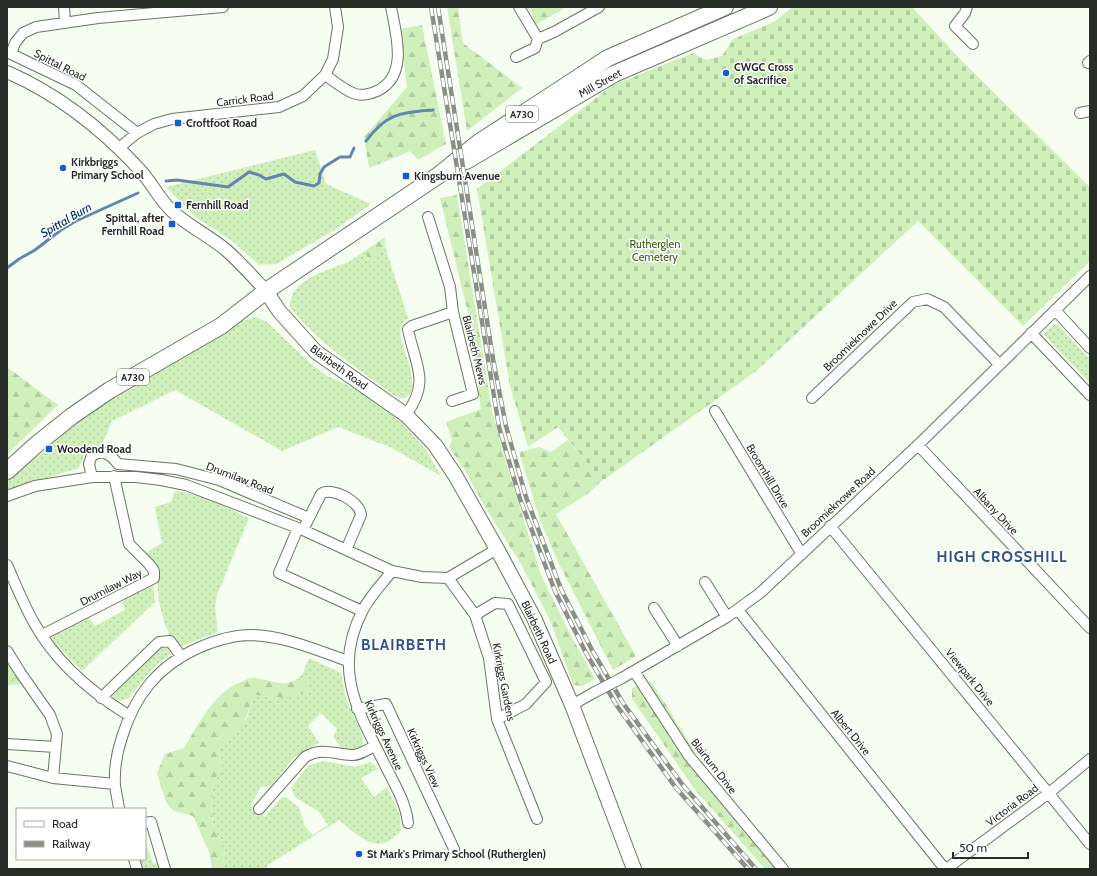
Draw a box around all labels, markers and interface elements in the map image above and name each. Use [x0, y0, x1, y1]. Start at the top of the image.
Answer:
street label: Spittal Road [32, 46, 88, 84]
place label: CWGC Cross of Sacrifice [734, 60, 794, 87]
street label: Mill Street [576, 65, 624, 101]
marker: CWGC Cross of Sacrifice [721, 68, 731, 78]
street label: Carrick Road [216, 89, 274, 109]
road number: A730 [506, 106, 538, 122]
place label: Croftfoot Road [186, 116, 257, 130]
marker: Croftfoot Road [173, 118, 183, 128]
place label: Kirkbriggs Primary School [71, 155, 144, 182]
marker: Kirkbriggs Primary School [58, 163, 68, 173]
place label: Kingsburn Avenue [414, 169, 500, 183]
marker: Kingsburn Avenue [401, 171, 411, 181]
place label: Fernhill Road [186, 198, 248, 212]
water label: Spittal Burn [37, 199, 94, 240]
marker: Fernhill Road [173, 200, 183, 210]
place label: Spittal, after Fernhill Road [102, 211, 164, 238]
marker: Spittal, after Fernhill Road [167, 219, 177, 229]
park label: Rutherglen Cemetery [630, 237, 680, 264]
street label: Broomieknowe Drive [820, 296, 900, 374]
street label: Blairbeth Mews [460, 314, 490, 387]
street label: Blairbeth Road [307, 341, 371, 393]
road number: A730 [117, 369, 149, 385]
street label: Broomhill Drive [743, 441, 793, 511]
place label: Woodend Road [57, 442, 131, 456]
marker: Woodend Road [44, 444, 54, 454]
street label: Drumilaw Road [204, 459, 276, 497]
street label: Broomieknowe Road [798, 464, 878, 540]
street label: Albany Drive [971, 485, 1022, 538]
district label: HIGH CROSSHILL [937, 548, 1067, 566]
street label: Drumilaw Way [78, 565, 145, 609]
street label: Blairbeth Road [518, 598, 560, 666]
district label: BLAIRBETH [361, 636, 447, 654]
street label: Kirkriggs Gardens [490, 642, 519, 723]
street label: Viewpark Drive [943, 645, 998, 709]
street label: Kirkriggs Avenue [362, 698, 407, 773]
street label: Albert Drive [828, 706, 874, 758]
street label: Kirkriggs View [404, 726, 444, 790]
street label: Blairtum Drive [688, 736, 740, 797]
street label: Victoria Road [983, 781, 1041, 829]
legend [16, 808, 146, 860]
text: Road [52, 816, 78, 831]
scale bar [953, 834, 1028, 860]
text: Railway [52, 836, 90, 851]
text: 50 m [959, 840, 987, 855]
place label: St Mark's Primary School (Rutherglen) [367, 847, 546, 861]
marker: St Mark's Primary School (Rutherglen) [354, 849, 364, 859]

